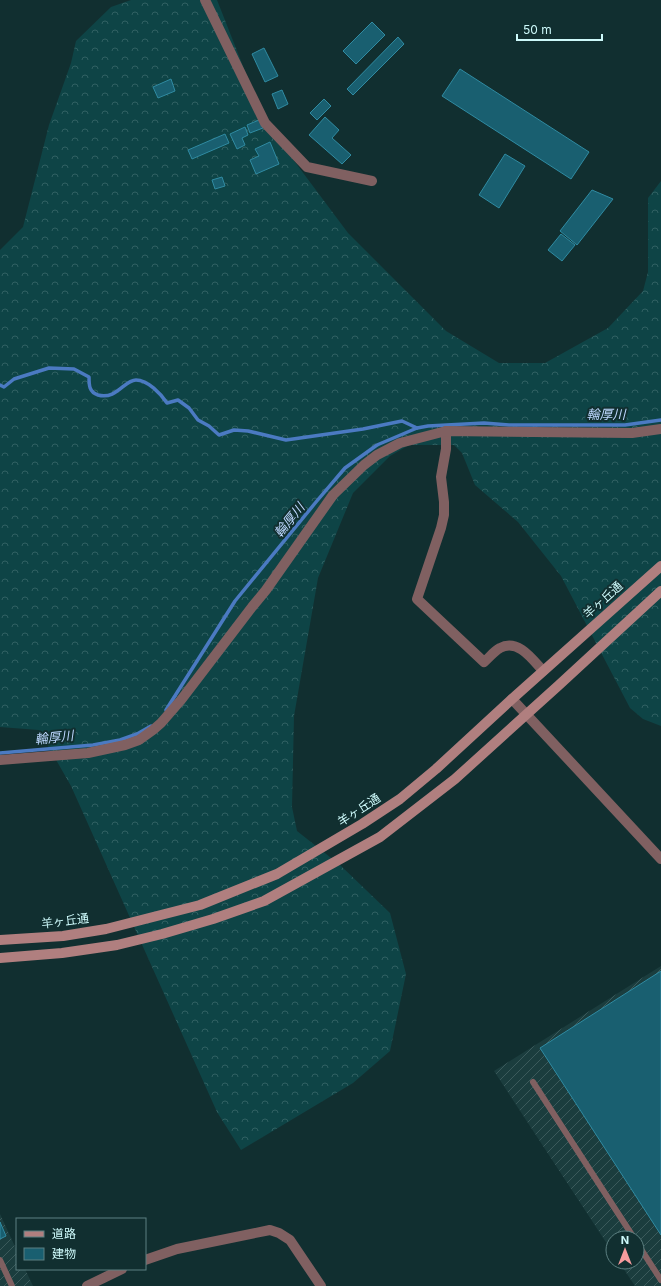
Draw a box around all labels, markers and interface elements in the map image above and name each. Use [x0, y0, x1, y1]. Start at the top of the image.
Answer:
scale bar [517, 16, 602, 42]
text: 50 m [523, 22, 552, 37]
water label: 輪厚川 [586, 406, 627, 422]
water label: 輪厚川 [271, 498, 309, 540]
street label: 羊ヶ丘通 [580, 578, 626, 621]
water label: 輪厚川 [34, 727, 76, 747]
street label: 羊ヶ丘通 [335, 790, 383, 829]
street label: 羊ヶ丘通 [40, 910, 90, 931]
legend [16, 1218, 146, 1270]
text: 道路 [52, 1226, 76, 1241]
north arrow [605, 1230, 645, 1270]
text: N [621, 1233, 629, 1247]
text: 建物 [52, 1246, 76, 1261]

